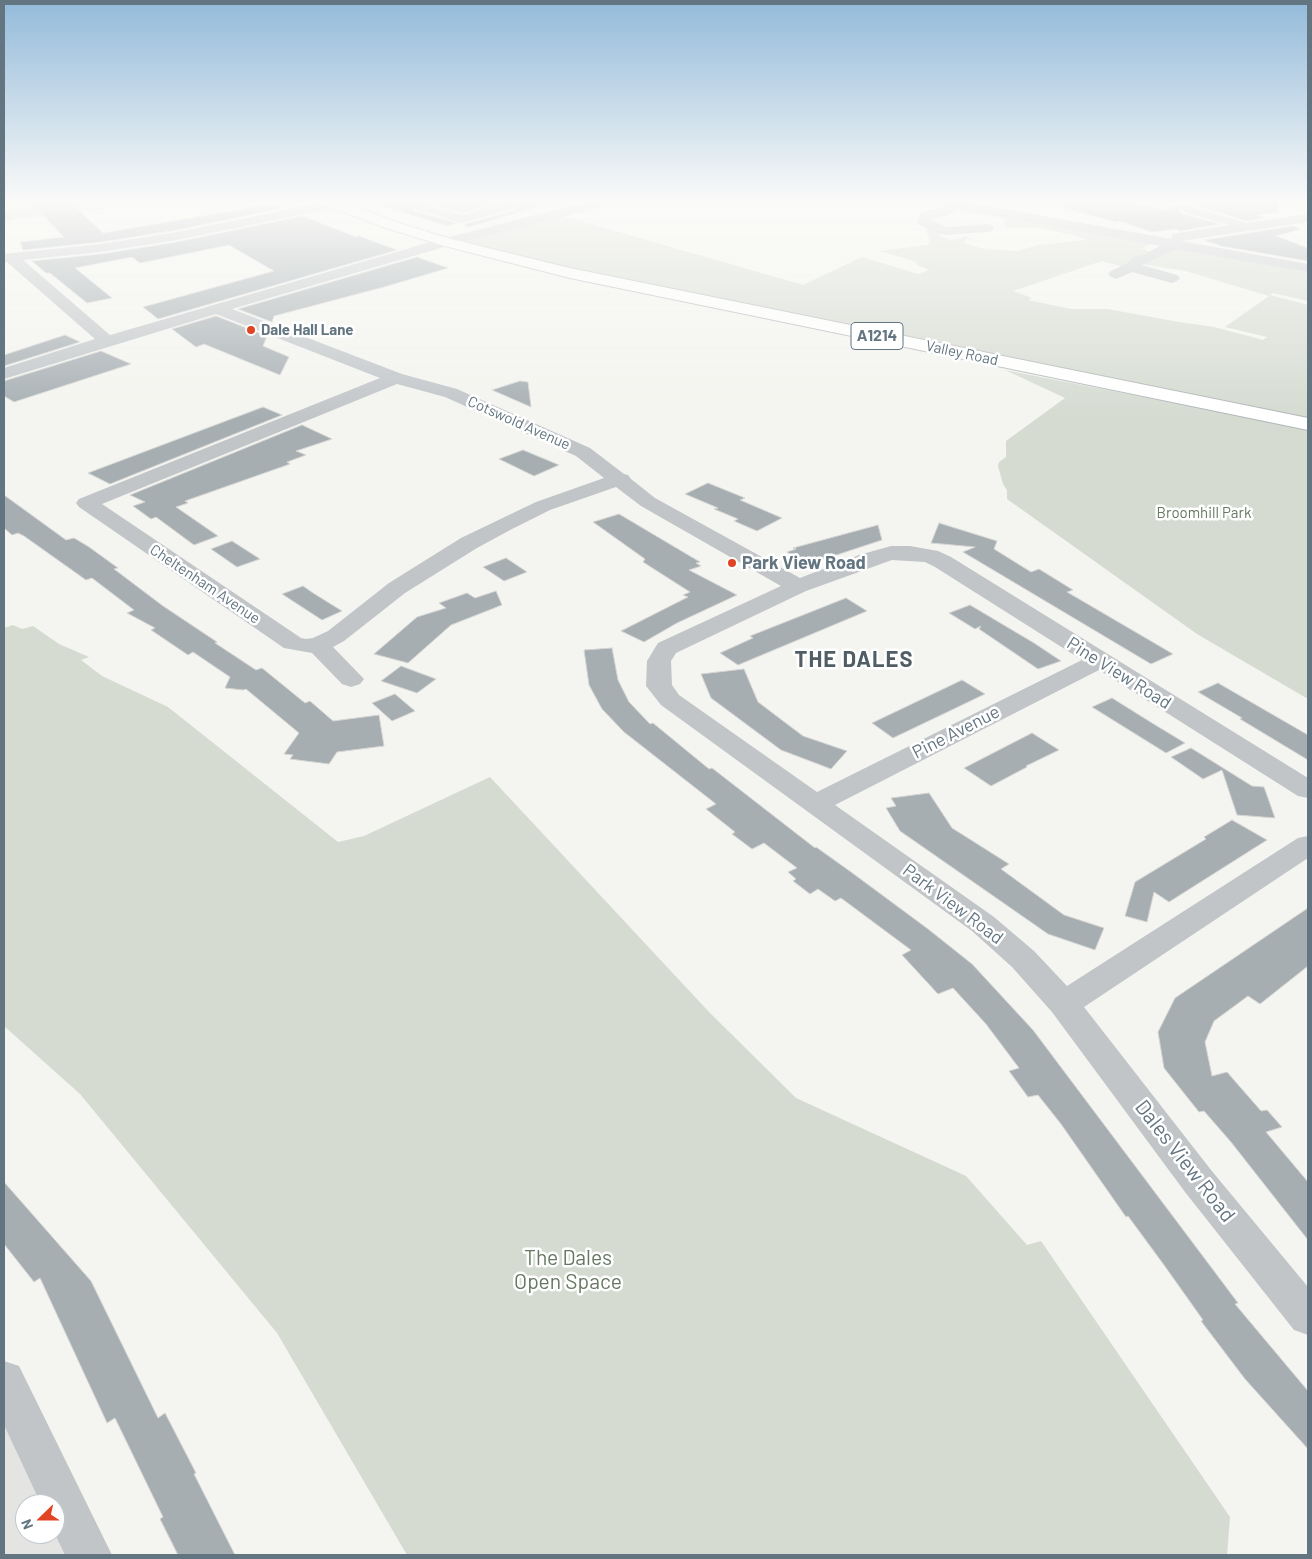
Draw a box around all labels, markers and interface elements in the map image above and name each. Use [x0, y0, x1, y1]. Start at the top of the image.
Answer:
place label: Dale Hall Lane [261, 321, 354, 339]
road number: A1214 [851, 322, 903, 350]
marker: Dale Hall Lane [245, 324, 257, 336]
street label: Valley Road [924, 337, 1000, 369]
street label: Cotswold Avenue [465, 392, 573, 454]
park label: Broomhill Park [1157, 504, 1251, 522]
street label: Cheltenham Avenue [147, 541, 263, 627]
place label: Park View Road [742, 552, 866, 574]
marker: Park View Road [726, 557, 738, 569]
street label: Pine View Road [1063, 632, 1175, 714]
district label: THE DALES [793, 647, 915, 673]
street label: Pine Avenue [909, 701, 1003, 763]
street label: Park View Road [899, 859, 1007, 949]
street label: Dales View Road [1129, 1095, 1241, 1227]
park label: The Dales Open Space [514, 1245, 622, 1295]
north arrow [15, 1494, 65, 1544]
text: N [17, 1517, 36, 1532]

